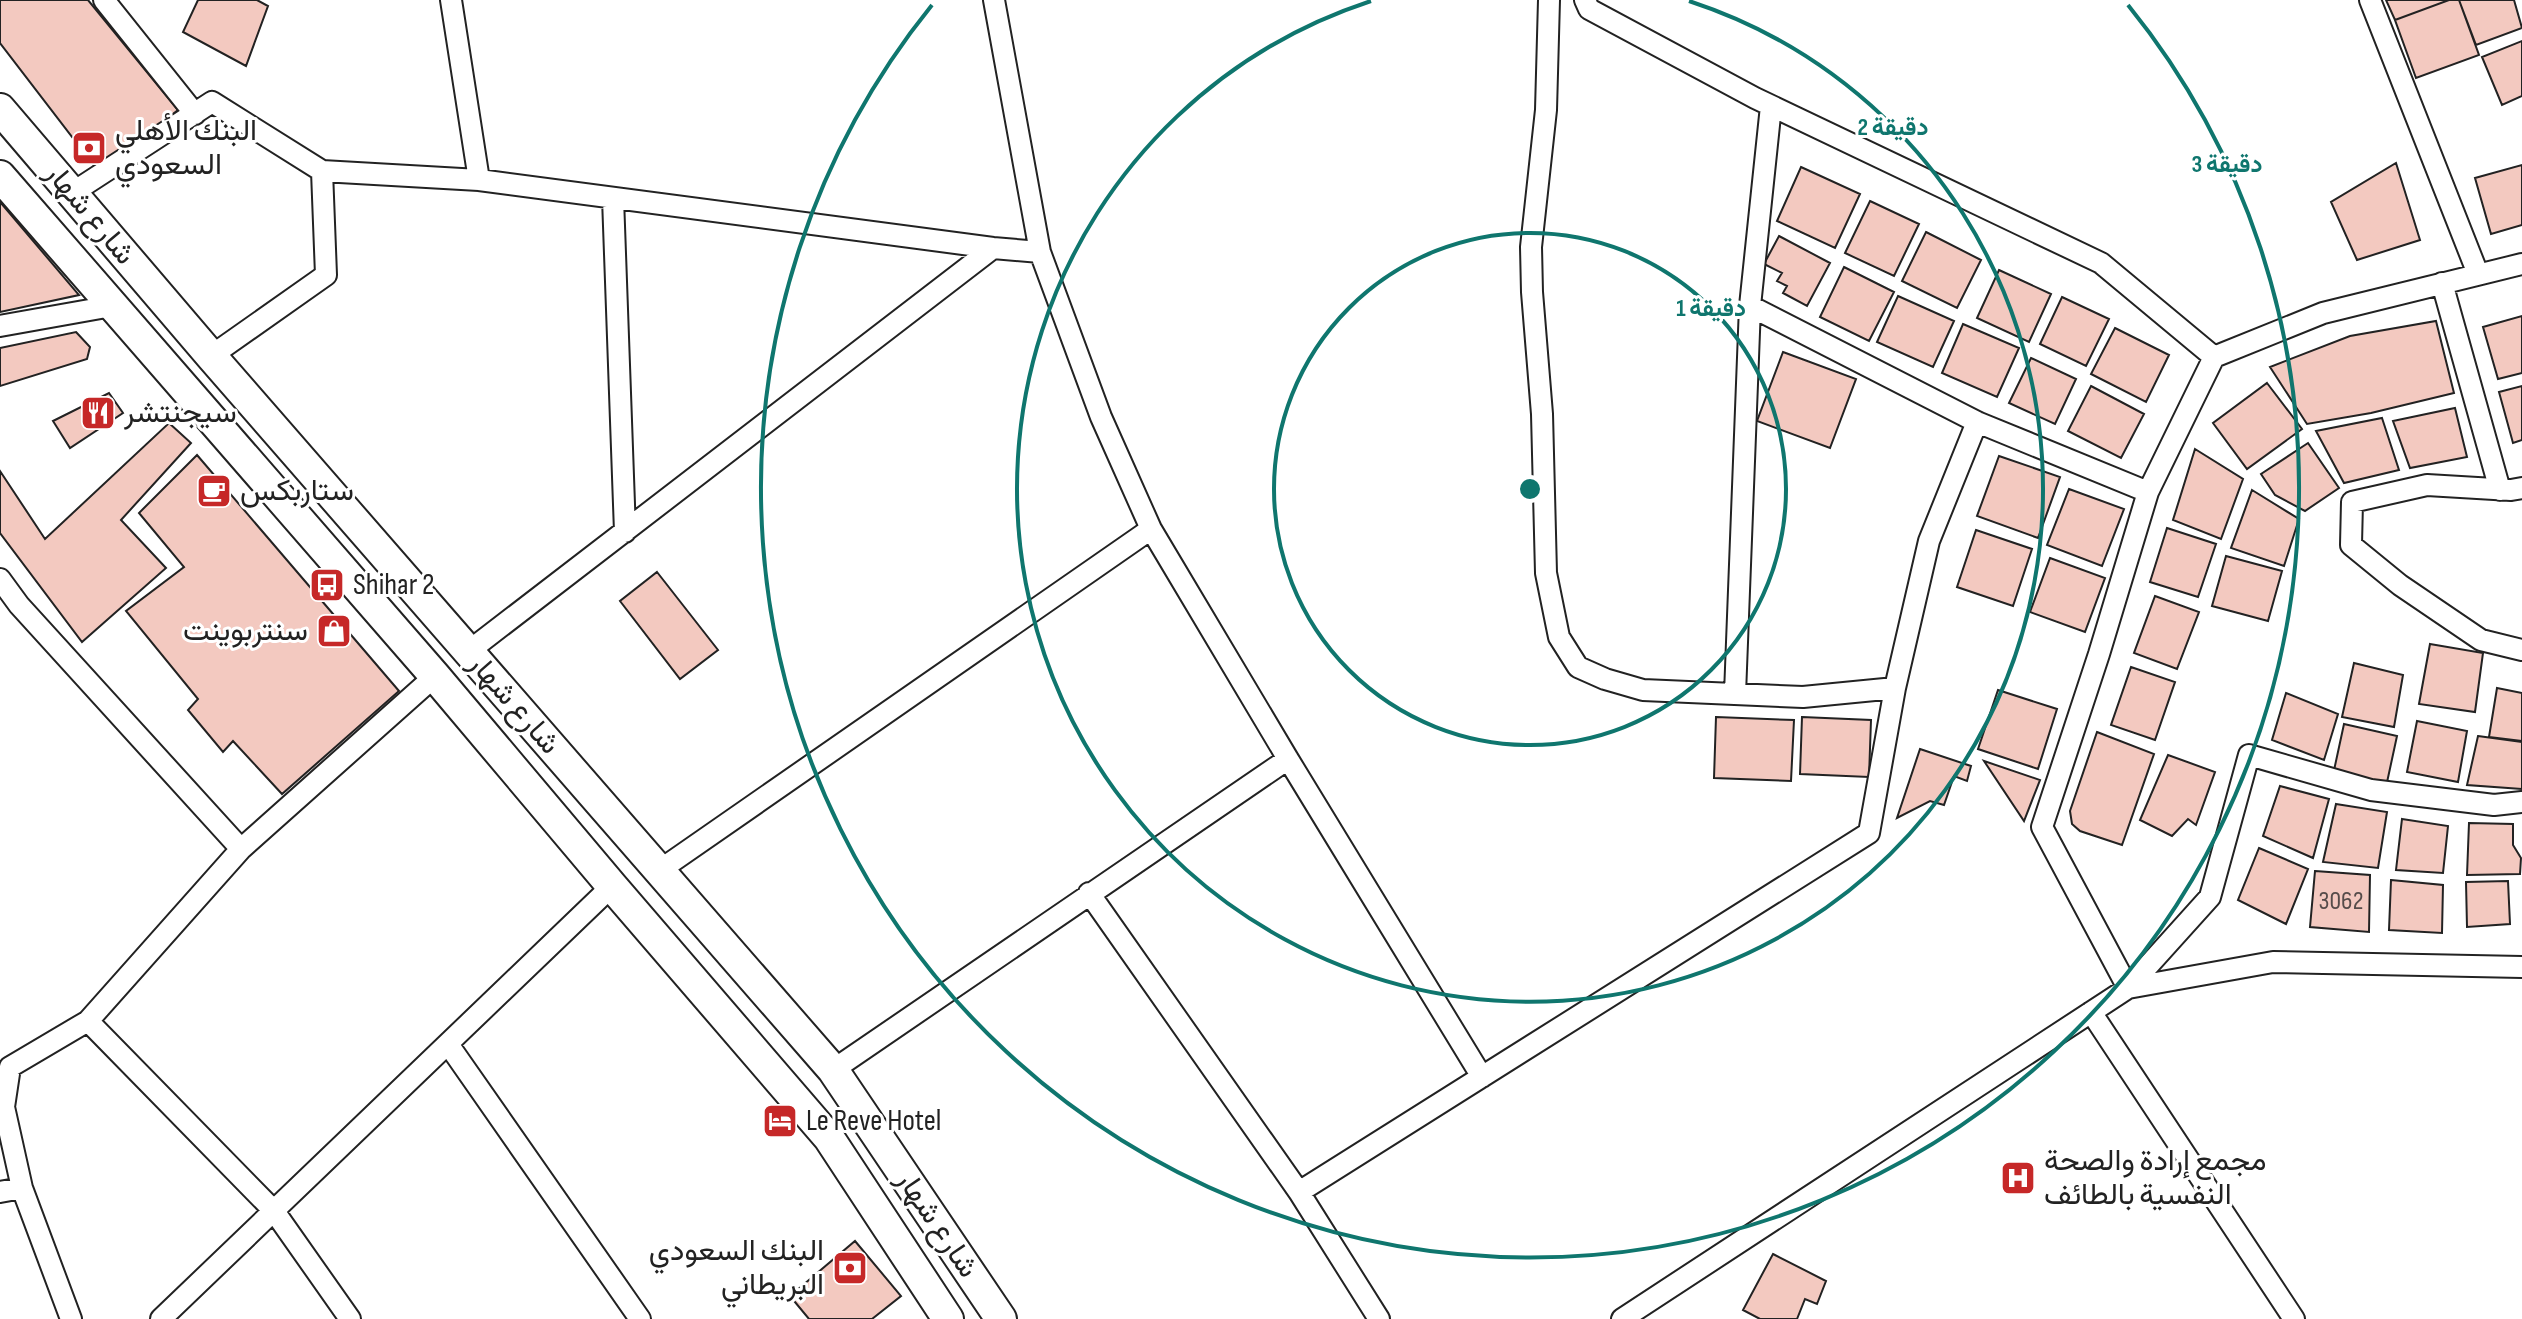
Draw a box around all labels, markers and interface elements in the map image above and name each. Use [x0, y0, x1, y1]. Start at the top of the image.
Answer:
place label: البنك الأهلي السعودي [115, 113, 257, 188]
text: 2 دقيقة [1858, 113, 1928, 142]
bank icon: البنك الأهلي السعودي [70, 129, 108, 167]
text: 3 دقيقة [2191, 150, 2263, 179]
street label: شارع شهار [36, 155, 143, 273]
text: 1 دقيقة [1676, 294, 1746, 323]
restaurant icon: سيجنتشر [79, 394, 117, 432]
place label: سيجنتشر [123, 395, 237, 431]
cafe icon: ستاربكس [195, 472, 233, 510]
place label: ستاربكس [240, 473, 354, 509]
centre of rings [1516, 475, 1544, 503]
bus stop icon: Shihar 2 [308, 566, 346, 604]
place label: Shihar 2 [353, 567, 434, 603]
shop icon: سنتربوينت [315, 612, 353, 650]
place label: سنتربوينت [183, 613, 308, 649]
street label: شارع شهار [459, 645, 568, 762]
house number: 3062 [2319, 886, 2363, 917]
hotel icon: Le Reve Hotel [761, 1102, 799, 1140]
place label: Le Reve Hotel [806, 1103, 941, 1139]
place label: مجمع إرادة والصحة النفسية بالطائف [2044, 1143, 2266, 1213]
hospital icon: مجمع إرادة والصحة النفسية بالطائف [1999, 1159, 2037, 1197]
street label: شارع شهار [887, 1163, 986, 1285]
place label: البنك السعودي البريطاني [649, 1233, 824, 1308]
bank icon: البنك السعودي البريطاني [831, 1249, 869, 1287]

